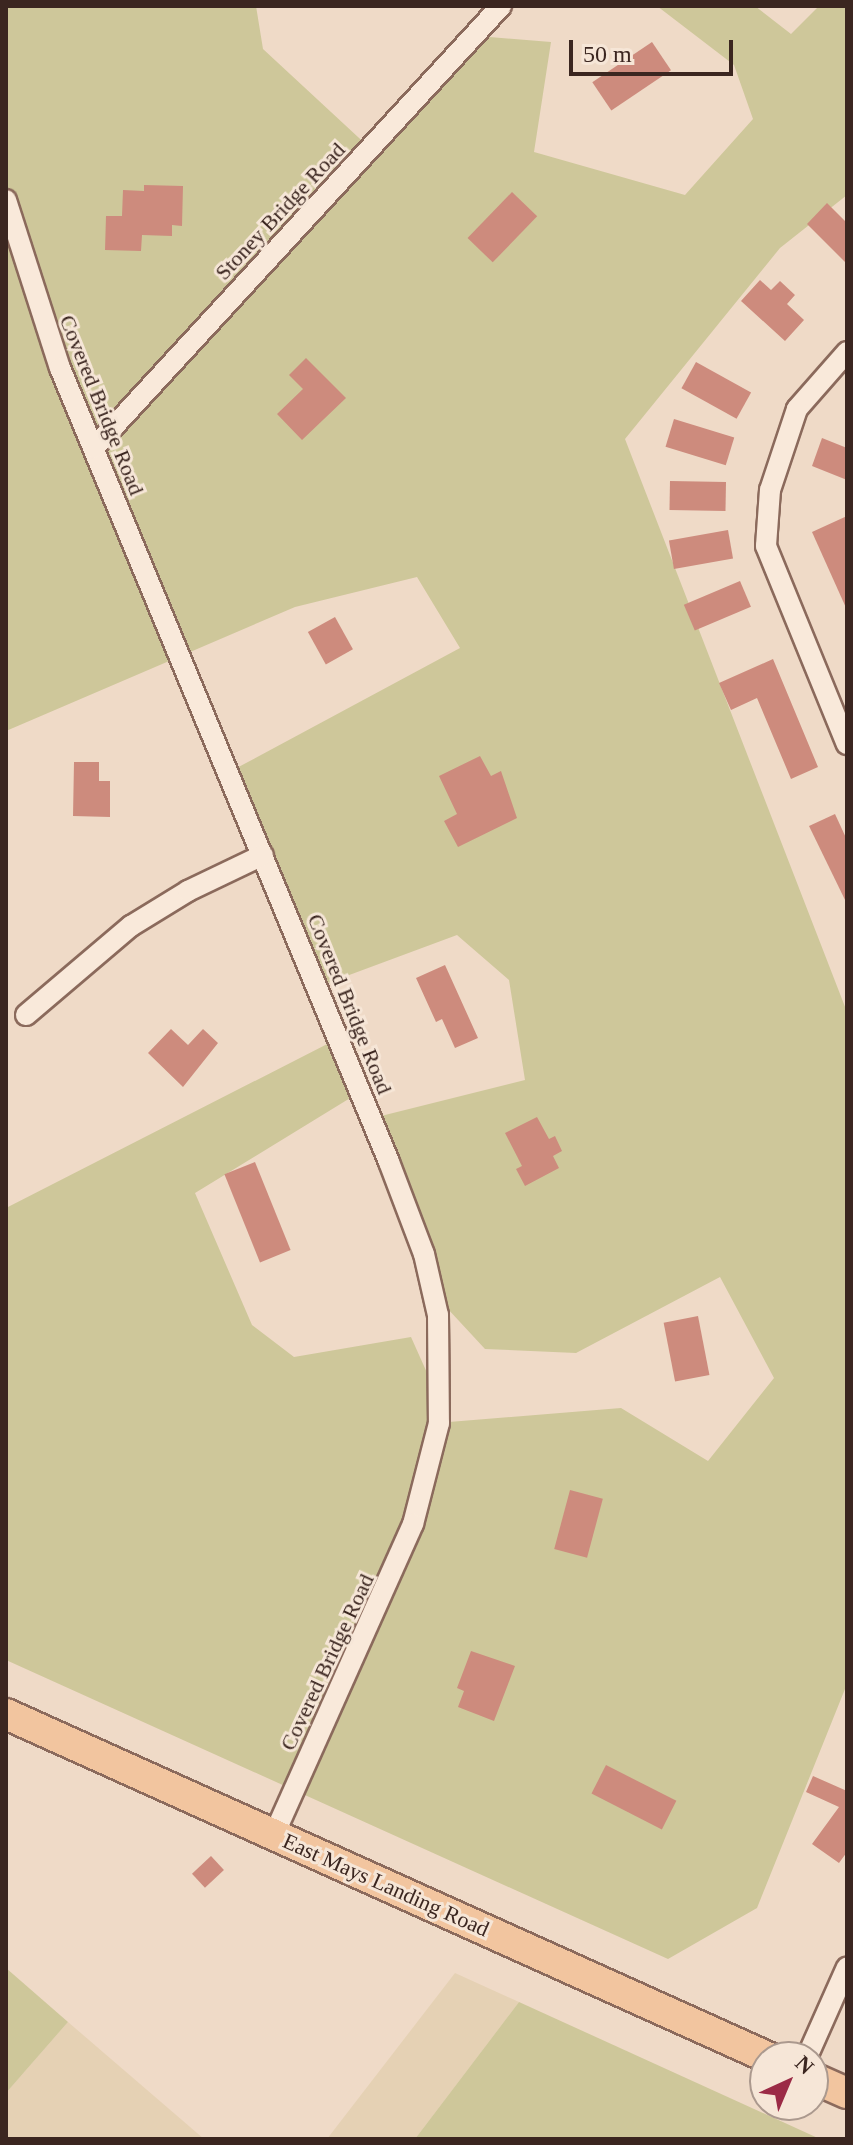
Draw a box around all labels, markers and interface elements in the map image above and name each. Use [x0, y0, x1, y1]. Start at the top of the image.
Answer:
scale bar [573, 24, 737, 74]
text: 50 m [583, 41, 632, 67]
street label: Stoney Bridge Road [210, 137, 350, 285]
street label: Covered Bridge Road [54, 311, 150, 499]
street label: Covered Bridge Road [302, 910, 398, 1098]
street label: Covered Bridge Road [274, 1569, 380, 1755]
street label: East Mays Landing Road [279, 1828, 493, 1942]
north arrow [749, 2041, 829, 2121]
text: N [790, 2050, 819, 2079]

